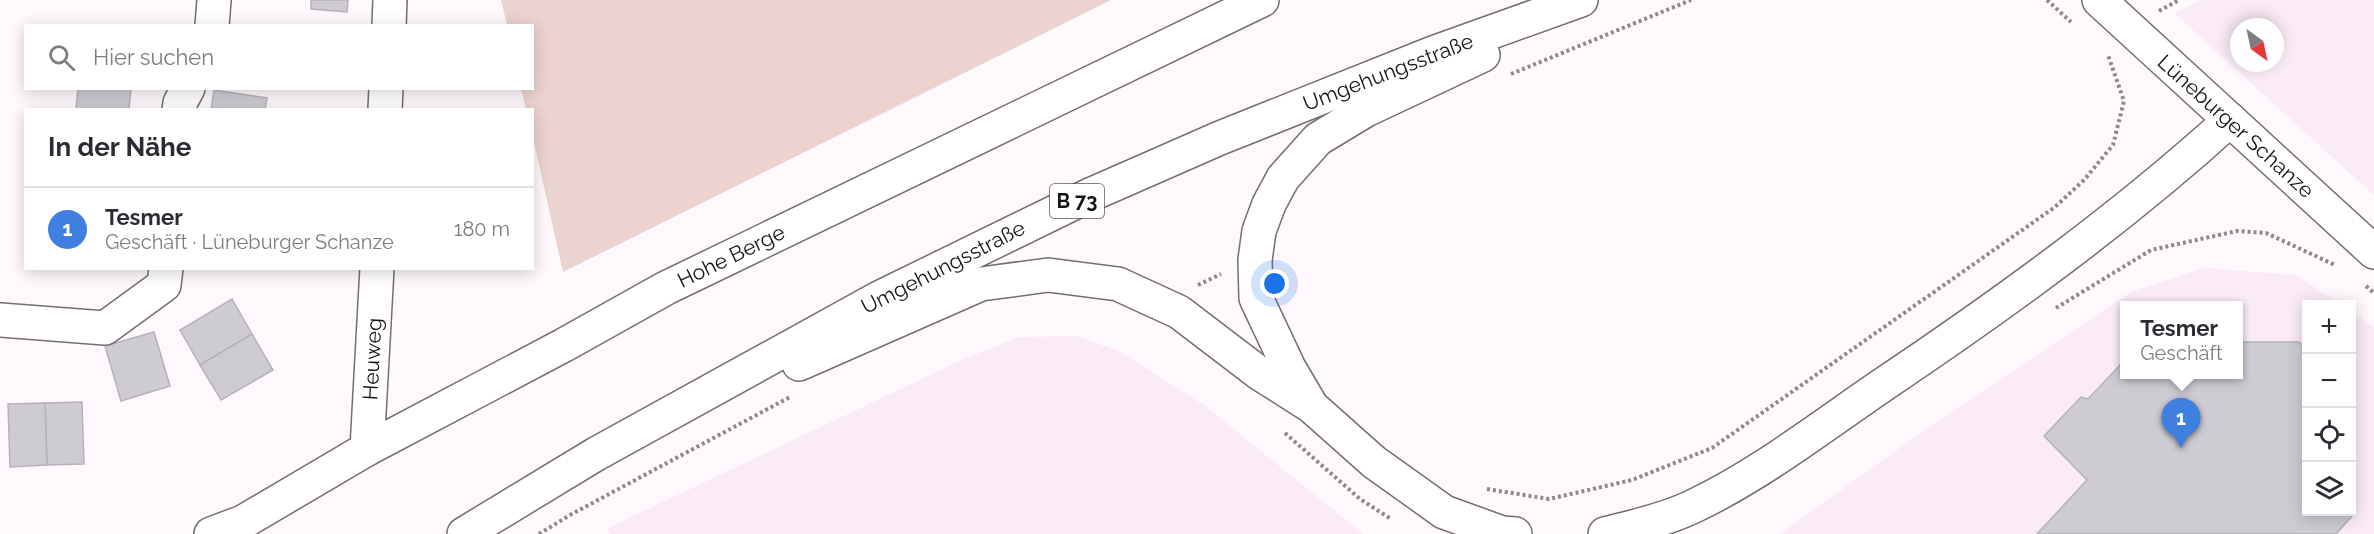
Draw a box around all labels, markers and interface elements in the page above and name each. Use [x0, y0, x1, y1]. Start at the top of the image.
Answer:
north arrow [2230, 18, 2284, 72]
search box [24, 24, 534, 90]
street label: Umgehungsstraße [1299, 28, 1477, 116]
icon: search [45, 41, 78, 74]
text: Hier suchen [93, 44, 214, 70]
street label: Lüneburger Schanze [2153, 49, 2319, 203]
text: In der Nähe [48, 132, 191, 162]
road number: B 73 [1050, 184, 1104, 218]
text: Tesmer [105, 204, 183, 230]
street label: Umgehungsstraße [857, 215, 1029, 319]
text: 1 [63, 217, 72, 241]
text: 180 m [454, 217, 510, 241]
street label: Hohe Berge [673, 219, 789, 293]
text: Geschäft · Lüneburger Schanze [105, 230, 394, 254]
your location [1260, 269, 1289, 298]
map controls [2302, 300, 2356, 516]
button: + [2302, 300, 2356, 354]
popup [2120, 301, 2243, 379]
text: Tesmer [2140, 315, 2218, 341]
street label: Heuweg [357, 317, 387, 401]
text: Geschäft [2140, 341, 2223, 365]
button: − [2302, 354, 2356, 408]
pin: 1 [2162, 398, 2200, 448]
button: locate [2302, 408, 2356, 462]
button: layers [2302, 462, 2356, 516]

